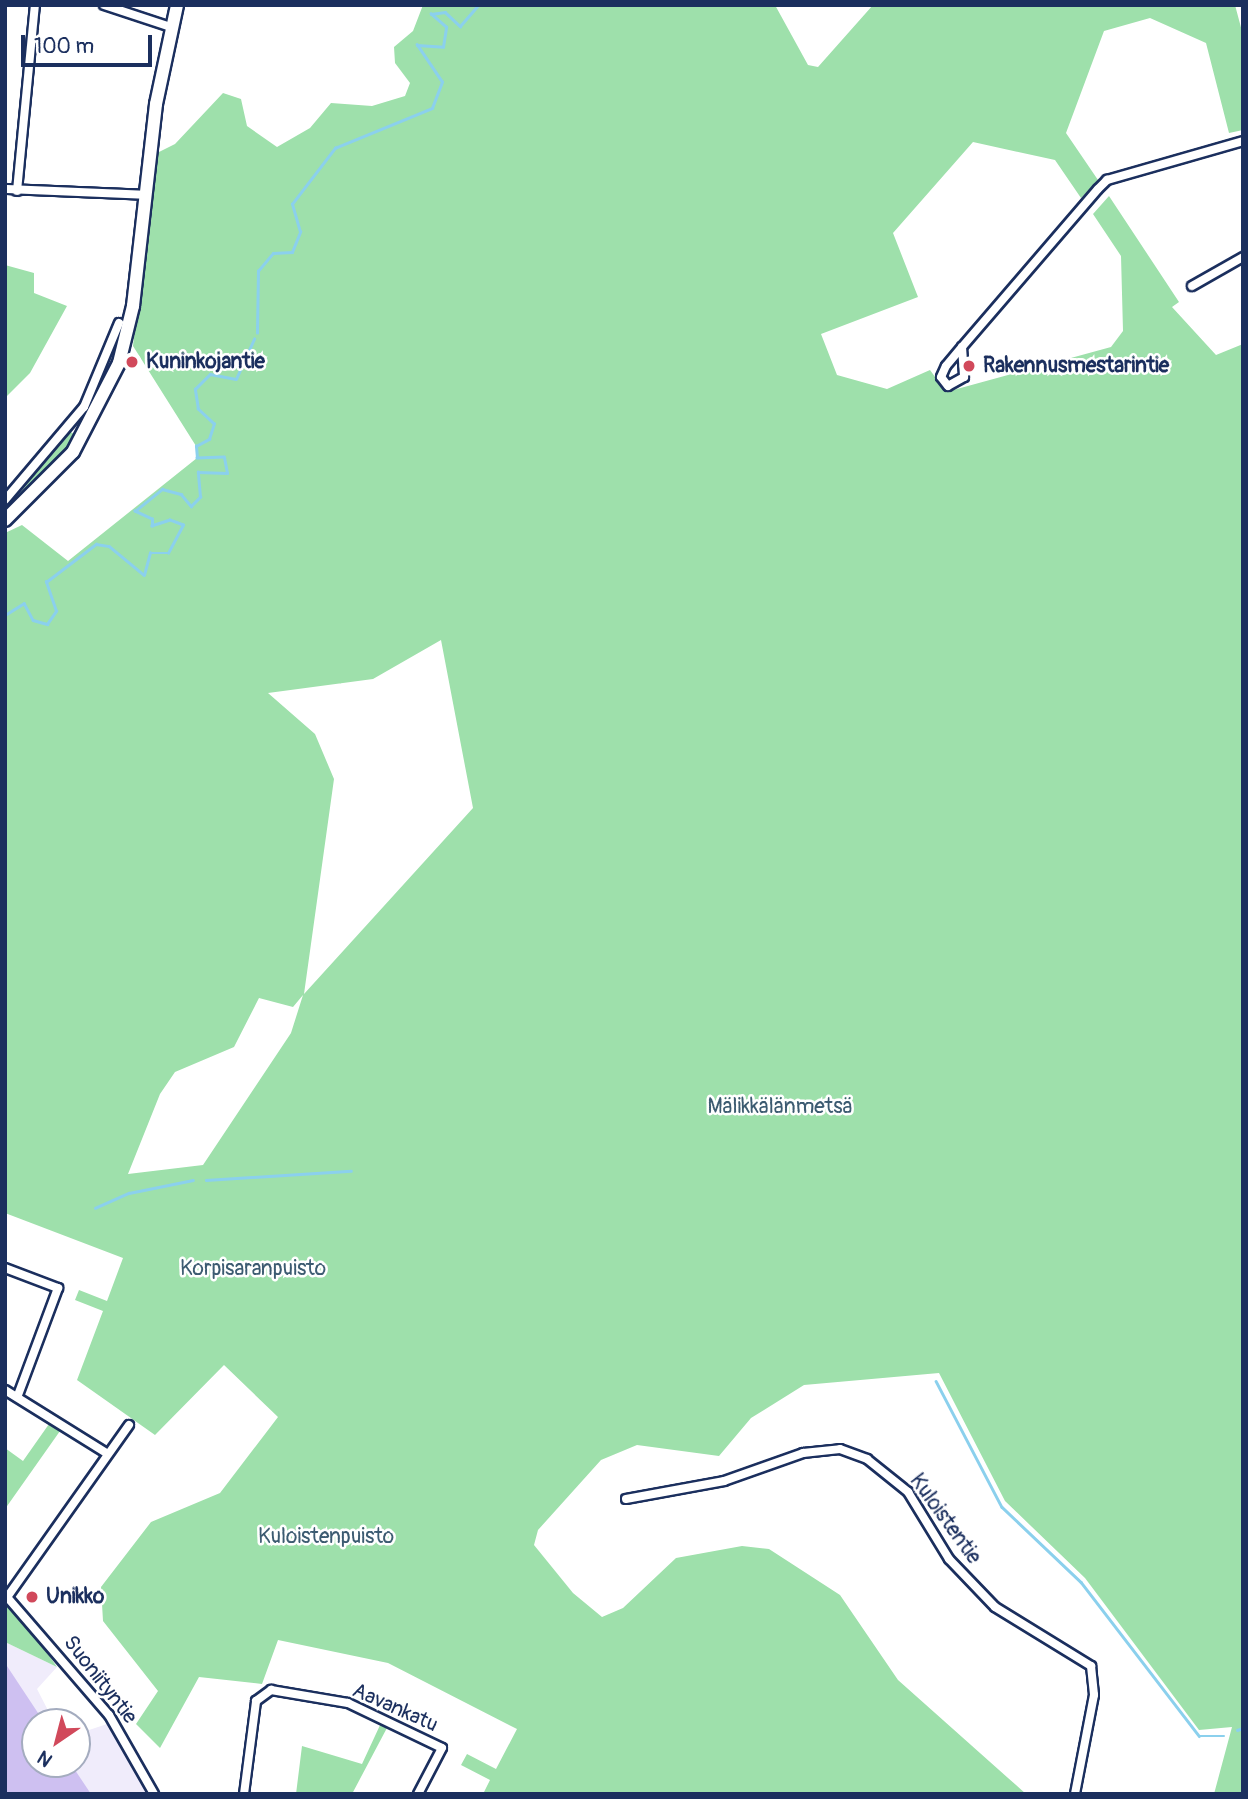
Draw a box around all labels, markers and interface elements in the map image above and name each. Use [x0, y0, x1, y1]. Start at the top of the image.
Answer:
scale bar [24, 21, 156, 65]
text: 100 m [34, 33, 94, 60]
place label: Kuninkojantie [146, 349, 265, 375]
place label: Rakennusmestarintie [983, 353, 1169, 379]
marker: Kuninkojantie [124, 354, 140, 370]
marker: Rakennusmestarintie [961, 358, 977, 374]
park label: Mälikkälänmetsä [707, 1094, 853, 1120]
park label: Korpisaranpuisto [180, 1256, 326, 1282]
street label: Kuloistentie [904, 1469, 986, 1569]
park label: Kuloistenpuisto [258, 1524, 394, 1550]
place label: Unikko [46, 1584, 104, 1610]
marker: Unikko [24, 1589, 40, 1605]
street label: Suoniityntie [58, 1631, 142, 1729]
street label: Aavankatu [348, 1678, 442, 1738]
north arrow [21, 1708, 91, 1778]
text: N [33, 1745, 57, 1772]

